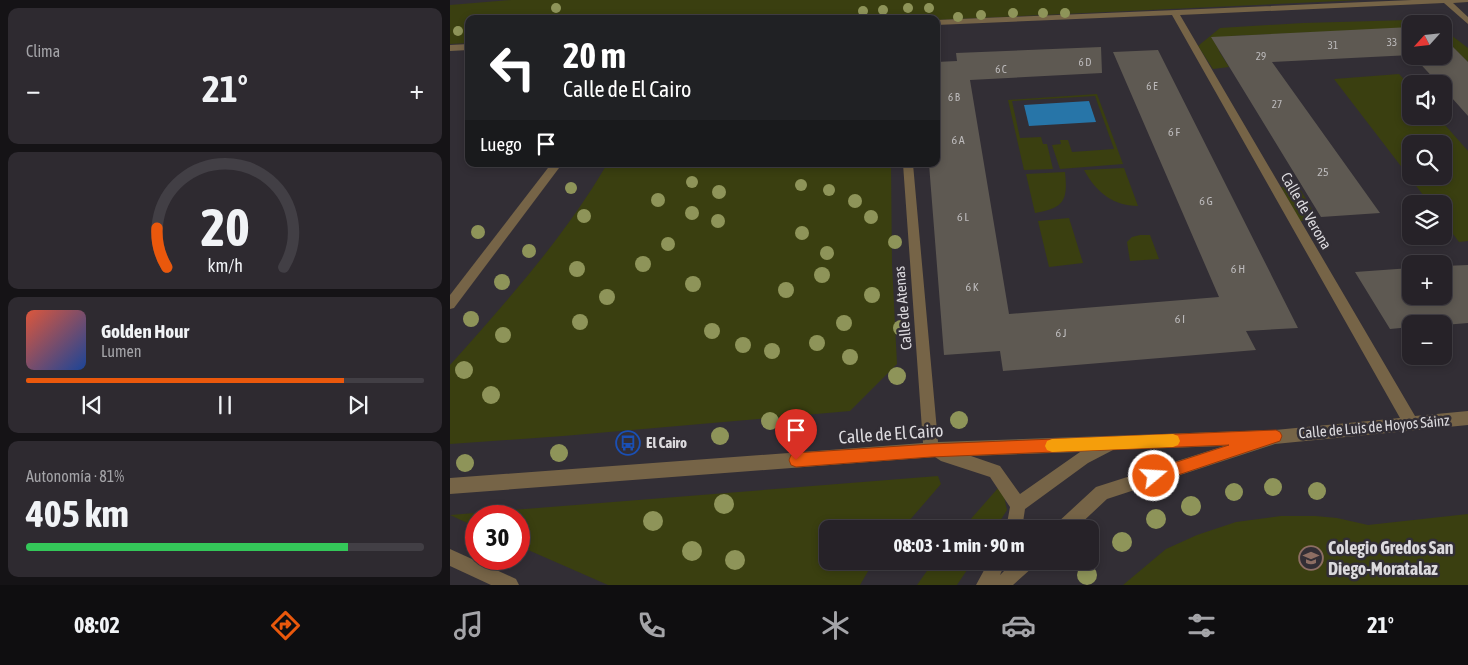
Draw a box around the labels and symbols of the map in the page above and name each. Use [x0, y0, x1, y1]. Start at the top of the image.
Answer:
north arrow [1402, 15, 1452, 65]
house number: 33 [1387, 36, 1397, 48]
house number: 31 [1328, 39, 1338, 51]
house number: 29 [1256, 50, 1266, 62]
house number: 6 D [1079, 56, 1091, 68]
house number: 6 C [995, 63, 1007, 75]
house number: 6 E [1146, 80, 1158, 92]
house number: 6 B [948, 91, 961, 103]
house number: 27 [1272, 98, 1282, 110]
house number: 6 F [1168, 125, 1180, 139]
house number: 6 A [951, 133, 965, 147]
house number: 25 [1317, 165, 1329, 179]
street label: Calle de Verona [1278, 169, 1335, 252]
house number: 6 G [1199, 194, 1213, 208]
house number: 6 L [957, 210, 969, 224]
house number: 6 H [1231, 262, 1245, 276]
street label: Calle de Atenas [890, 265, 915, 351]
house number: 6 K [965, 280, 979, 294]
house number: 6 I [1175, 312, 1185, 326]
house number: 6 J [1055, 326, 1067, 340]
pin [775, 409, 817, 460]
street label: Calle de Luis de Hoyos Sáinz [1298, 411, 1451, 442]
street label: Calle de El Cairo [838, 419, 944, 448]
bus stop icon: El Cairo [615, 430, 641, 456]
place label: El Cairo [646, 434, 687, 451]
position arrow [1127, 449, 1179, 501]
speed limit sign: 30 [465, 505, 530, 570]
place label: Colegio Gredos San Diego-Moratalaz [1328, 537, 1454, 579]
school or university icon: Colegio Gredos San Diego-Moratalaz [1298, 545, 1324, 571]

